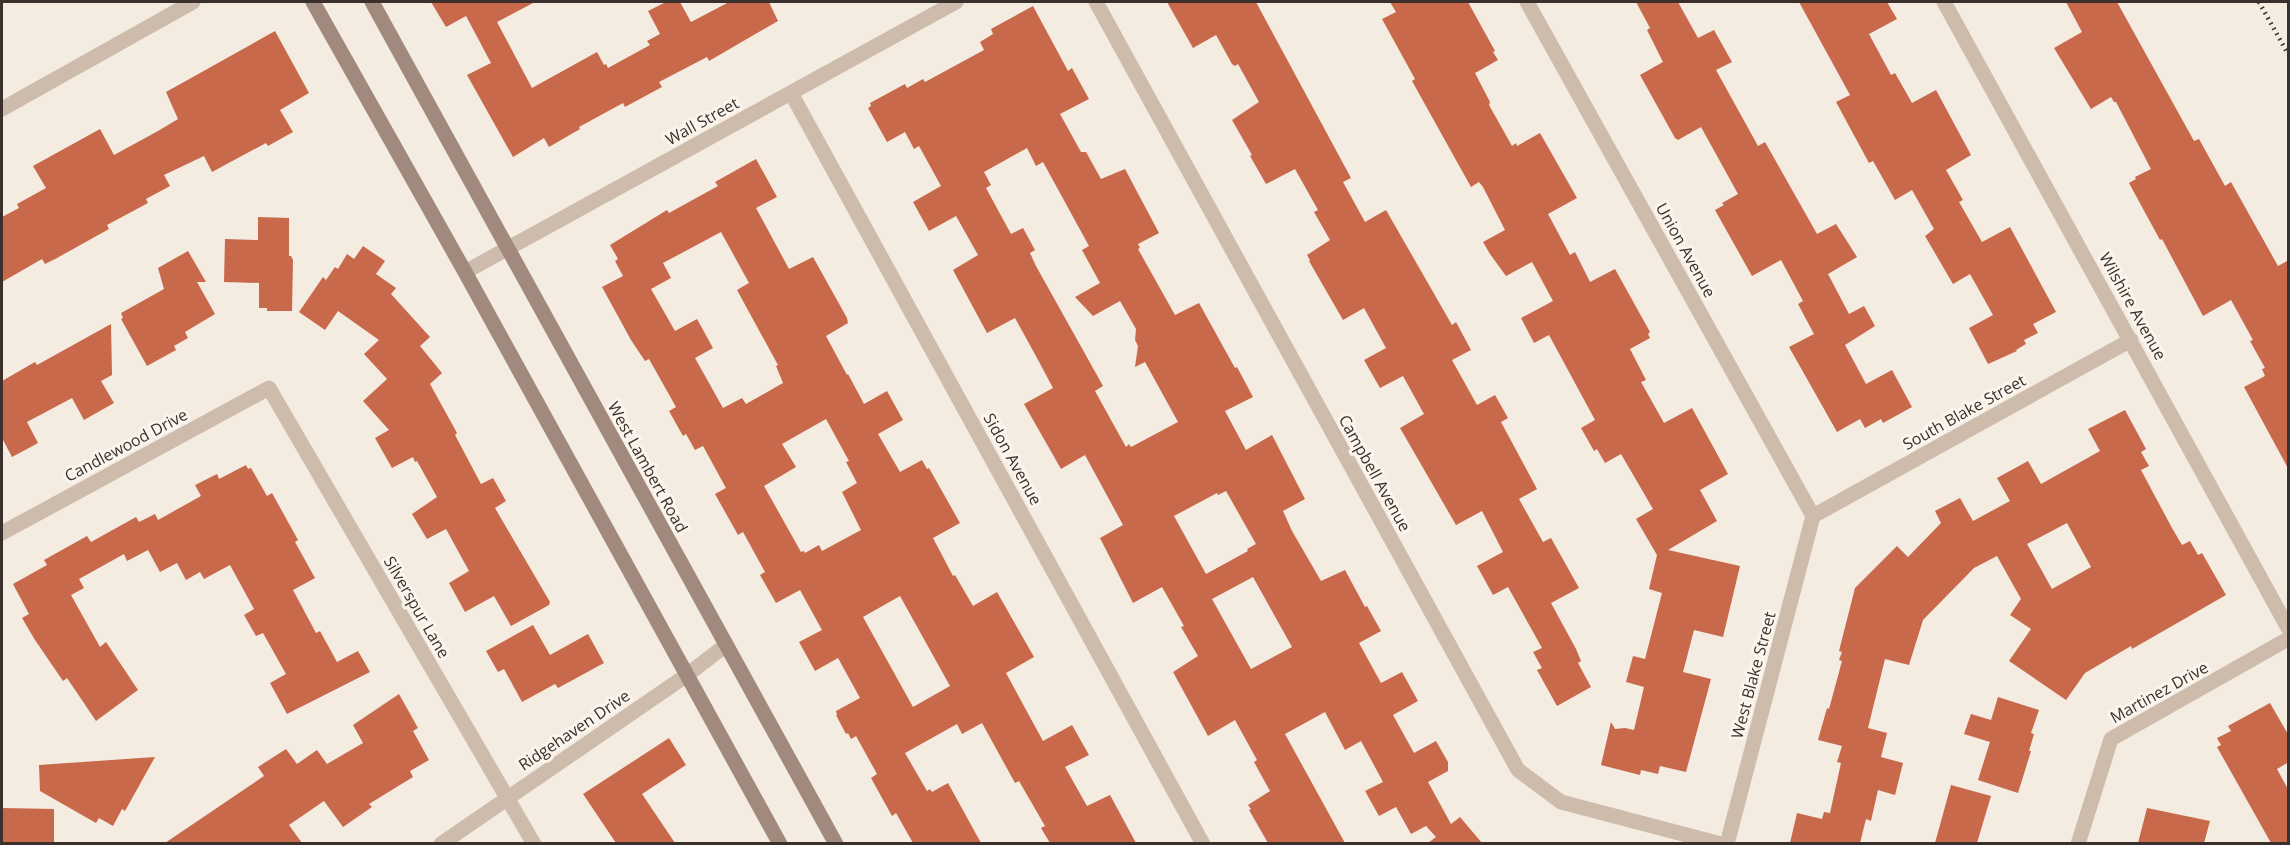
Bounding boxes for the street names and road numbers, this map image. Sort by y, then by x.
street label: Wall Street [661,92,743,150]
street label: Union Avenue [1651,199,1721,301]
street label: Wilshire Avenue [2094,248,2172,364]
street label: South Blake Street [1899,369,2030,455]
street label: West Lambert Road [603,398,693,536]
street label: Candlewood Drive [61,403,191,487]
street label: Sidon Avenue [979,409,1047,509]
street label: Campbell Avenue [1334,411,1416,535]
street label: Silverspur Lane [379,552,455,662]
street label: West Blake Street [1725,609,1781,741]
street label: Martinez Drive [2106,656,2212,728]
street label: Ridgehaven Drive [514,684,634,776]

